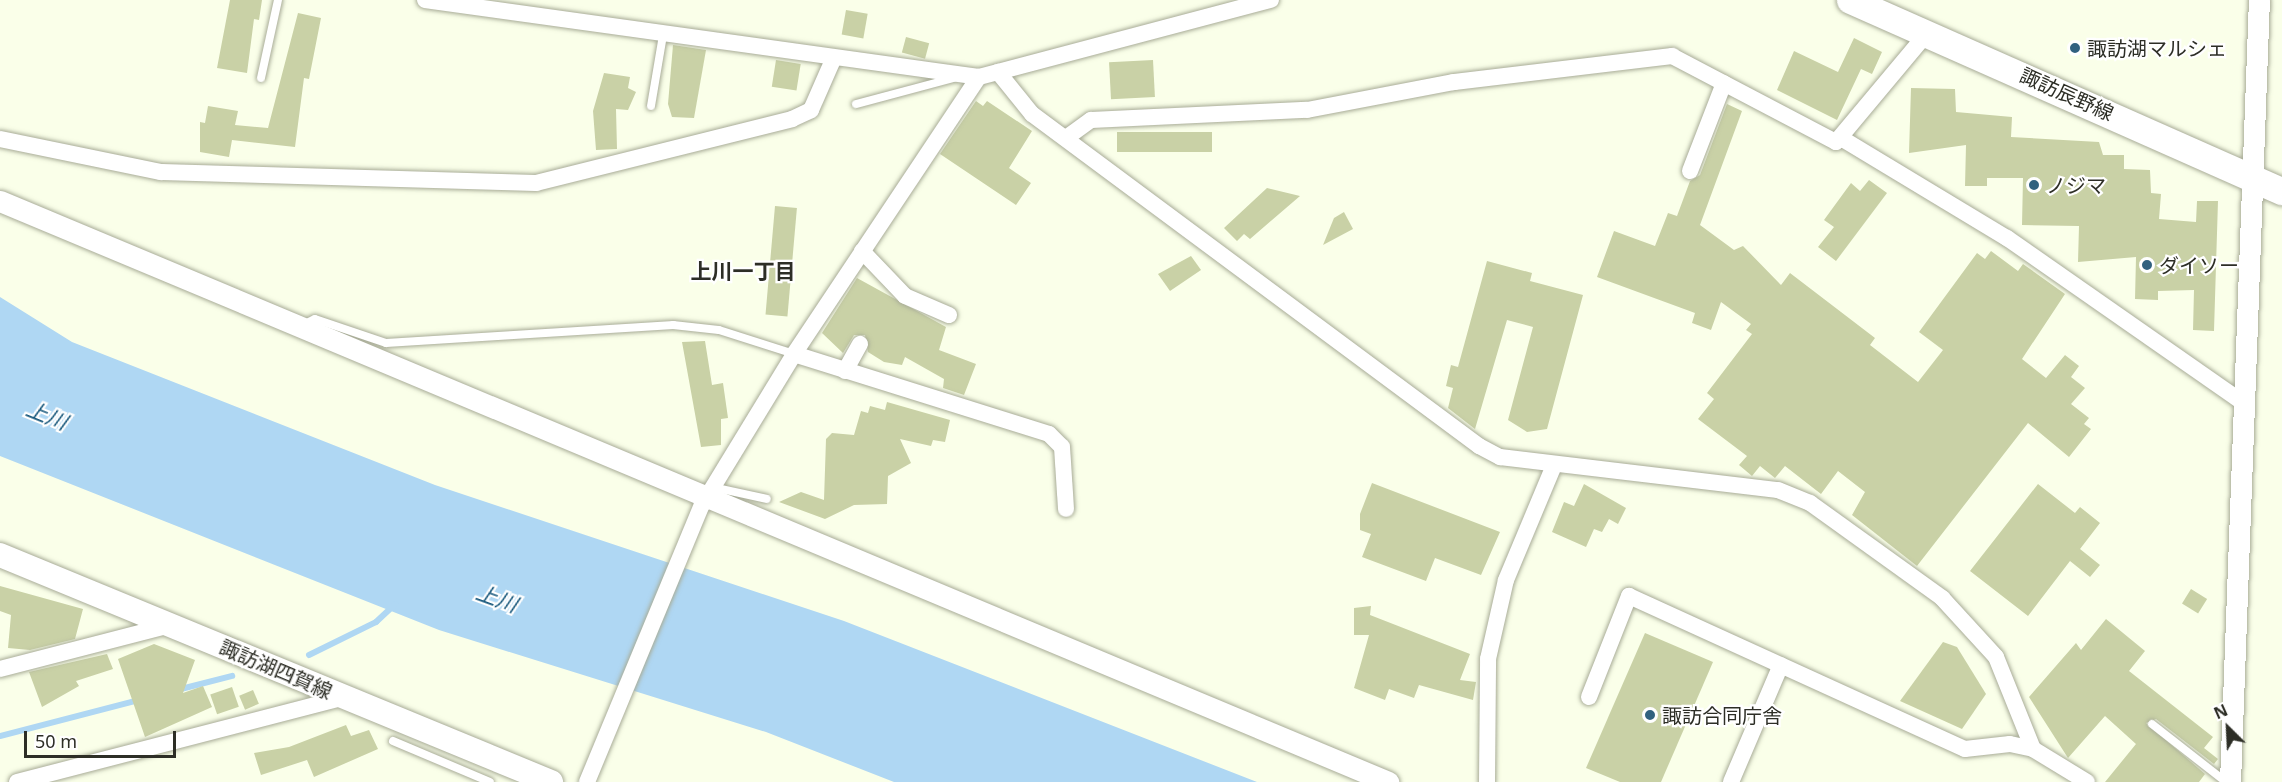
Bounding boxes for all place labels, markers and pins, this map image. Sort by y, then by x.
place label: 諏訪湖マルシェ [2087,36,2227,60]
marker: 諏訪湖マルシェ [2068,41,2082,55]
place label: ノジマ [2046,173,2106,197]
marker: ノジマ [2027,178,2041,192]
place label: ダイソー [2159,253,2239,277]
marker: ダイソー [2140,258,2154,272]
place label: 諏訪合同庁舎 [1662,703,1782,727]
marker: 諏訪合同庁舎 [1643,708,1657,722]

